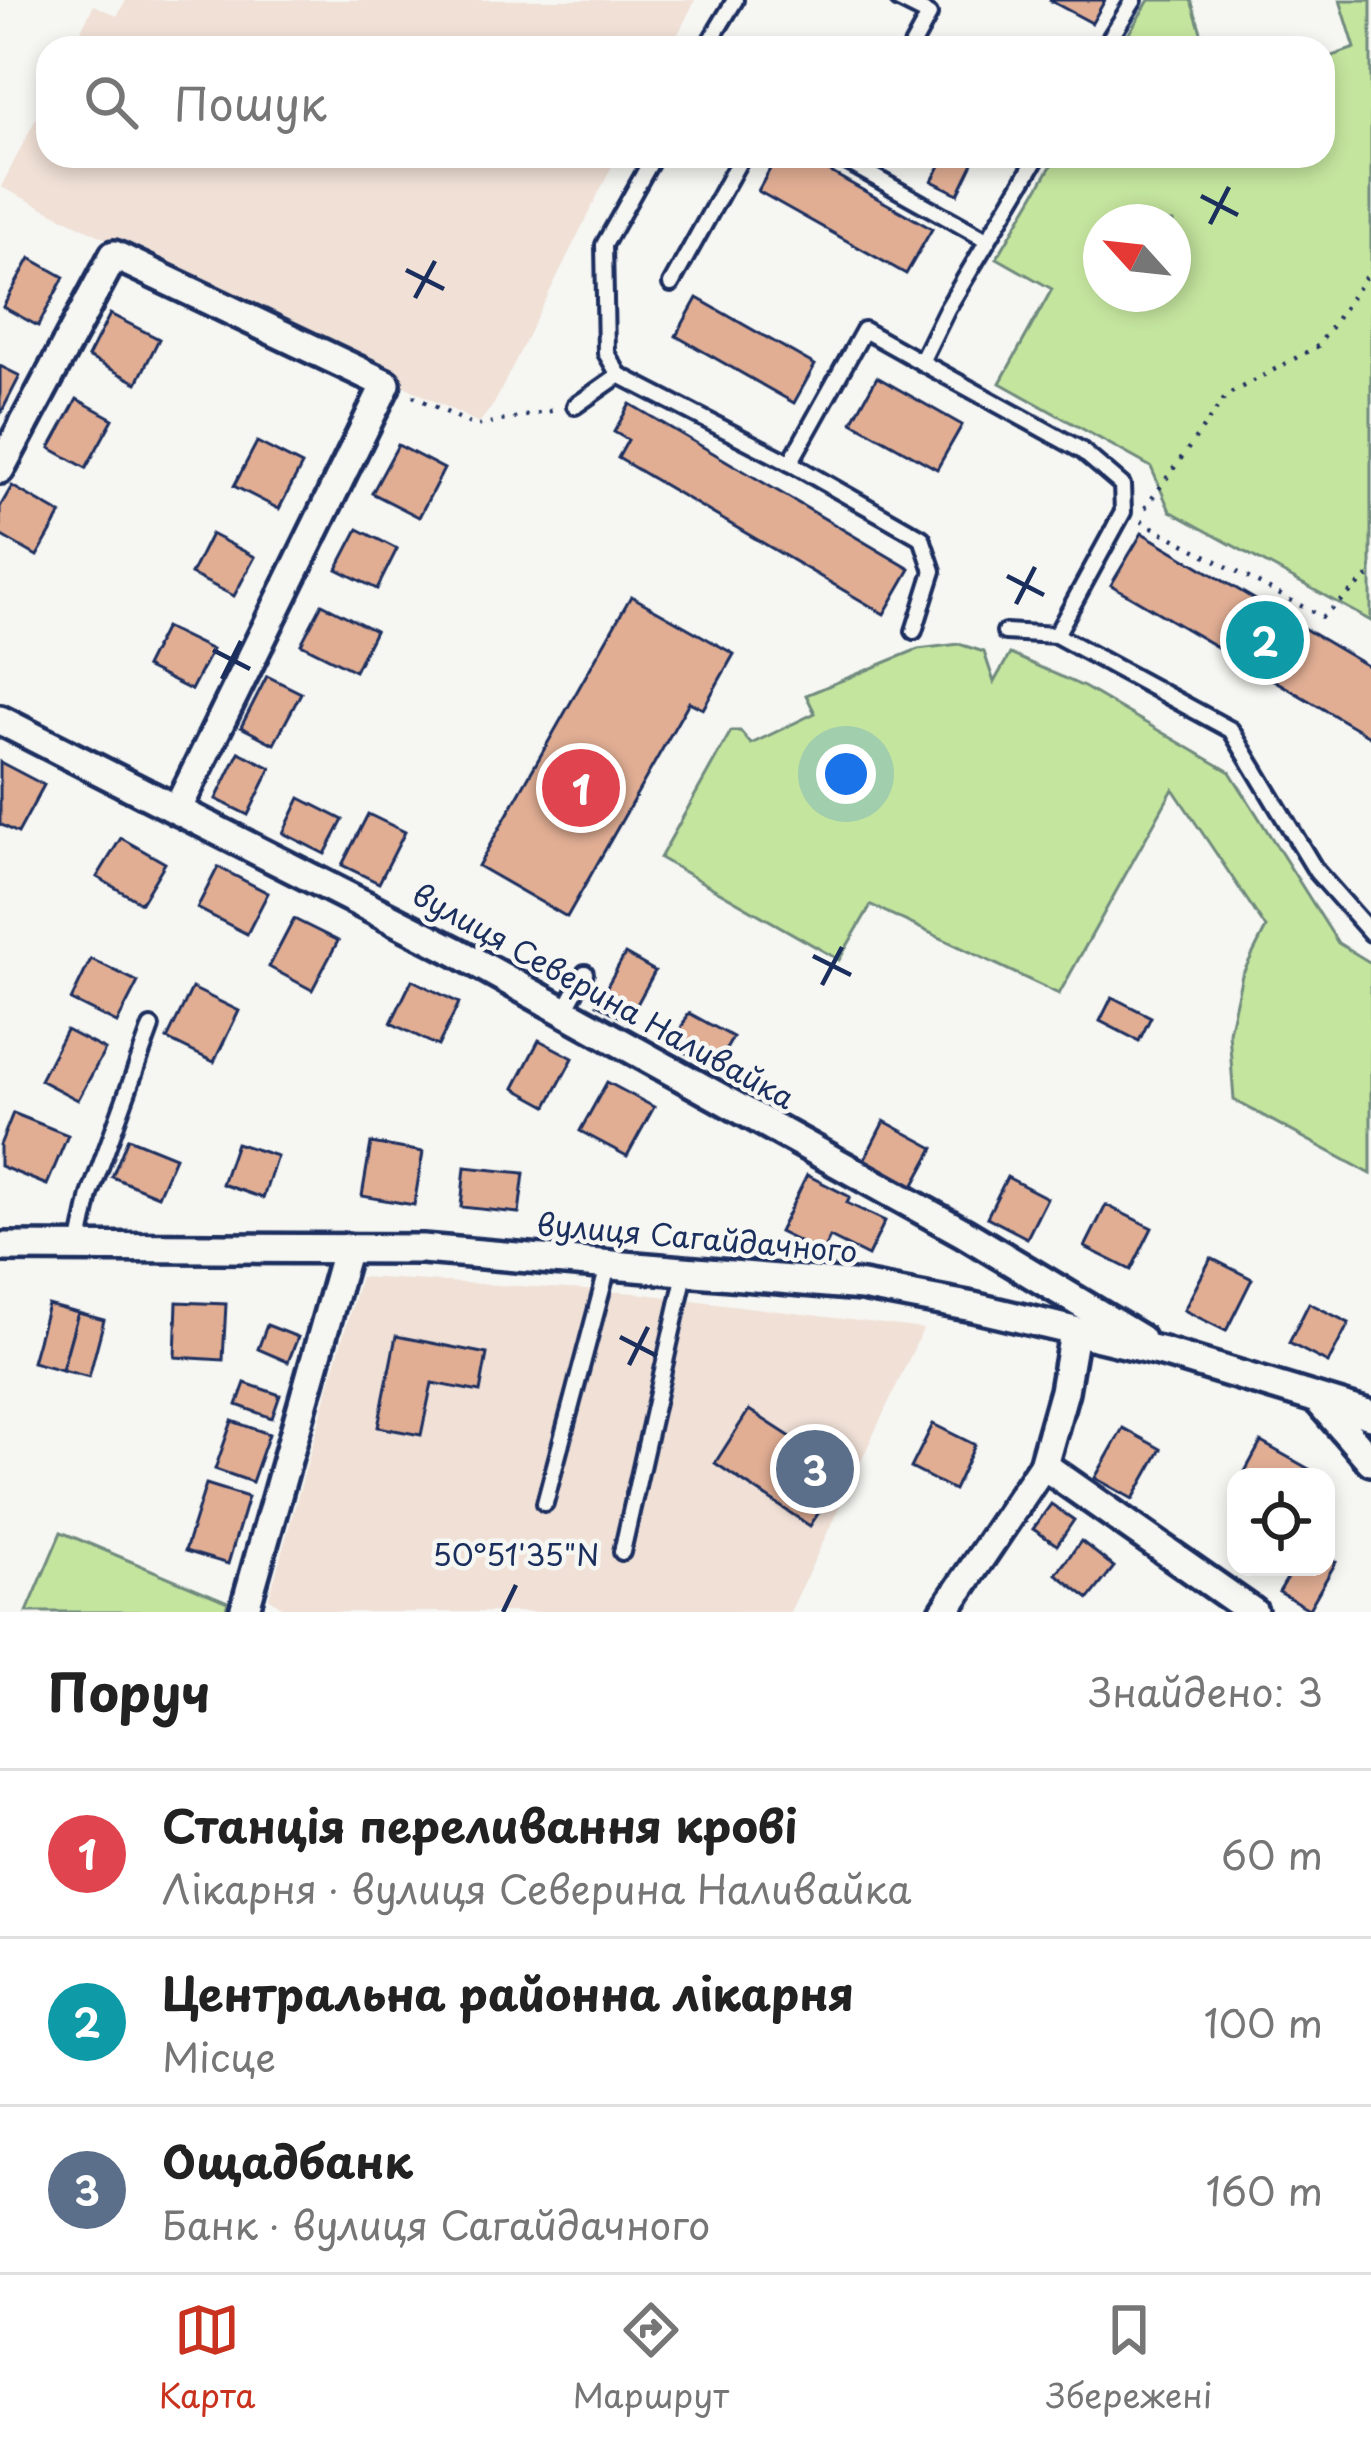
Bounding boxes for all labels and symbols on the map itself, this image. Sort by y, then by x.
north arrow [1083,204,1191,312]
pin: 2 [1226,595,1304,685]
pin: 1 [542,743,620,833]
your location [816,744,876,804]
street label: вулиця Северина Наливайка [405,871,804,1119]
street label: вулиця Сагайдачного [535,1200,859,1273]
pin: 3 [776,1424,854,1514]
text: 50°51'35"N [433,1531,599,1576]

